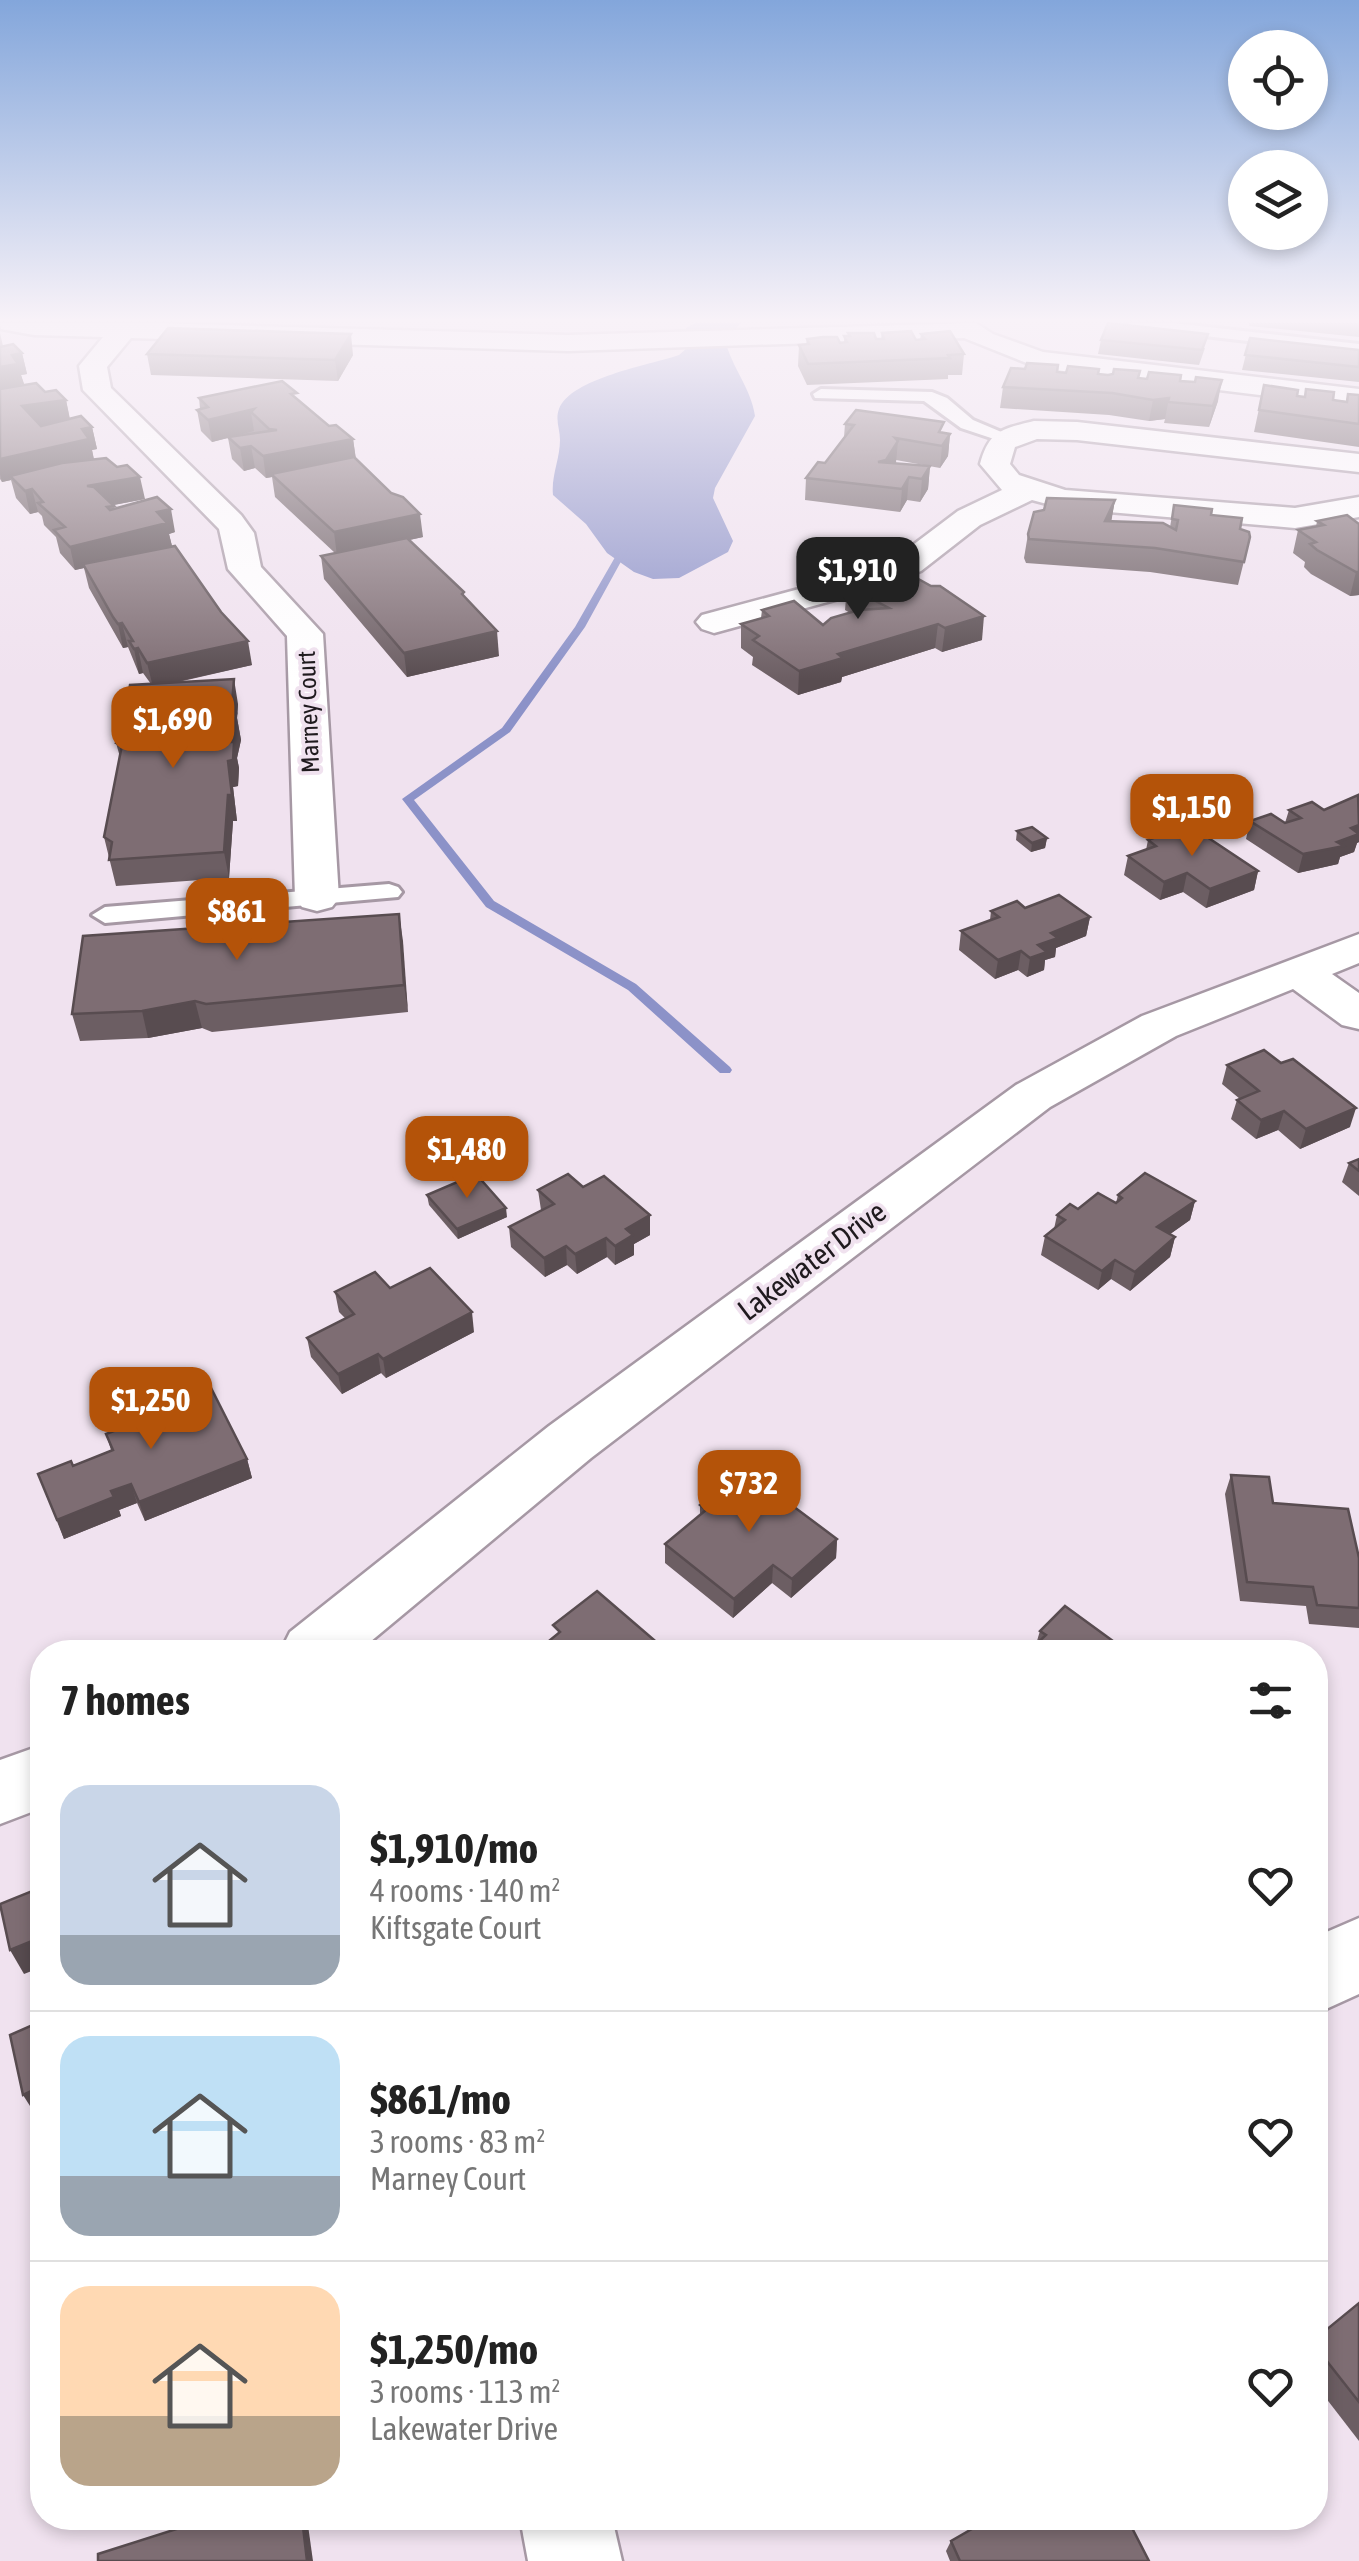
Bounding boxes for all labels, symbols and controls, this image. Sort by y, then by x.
map controls [1228,30,1328,250]
button: locate [1228,30,1328,130]
button: layers [1228,150,1328,250]
pin: $1,910 [777,537,939,622]
text: $1,910 [818,551,898,588]
street label: Marney Court [292,650,324,774]
pin: $1,690 [92,686,254,771]
text: $1,690 [133,700,213,737]
pin: $1,150 [1111,774,1273,859]
text: $1,150 [1152,788,1232,825]
pin: $861 [178,878,296,963]
text: $861 [208,892,266,929]
pin: $1,480 [386,1116,548,1201]
text: $1,480 [427,1130,507,1167]
street label: Lakewater Drive [731,1194,892,1327]
pin: $1,250 [70,1367,232,1452]
text: $1,250 [111,1381,191,1418]
pin: $732 [690,1450,808,1535]
text: $732 [720,1464,778,1501]
icon: filters [1243,1673,1298,1728]
text: 7 homes [60,1676,190,1724]
text: $1,910/mo [370,1824,538,1872]
icon: home [140,1825,260,1945]
icon: heart [1243,1858,1298,1913]
text: 4 rooms · 140 m² [370,1872,560,1909]
text: Kiftsgate Court [370,1909,541,1946]
text: $861/mo [370,2075,511,2123]
icon: home [140,2076,260,2196]
icon: heart [1243,2109,1298,2164]
text: 3 rooms · 83 m² [370,2123,545,2160]
text: Marney Court [370,2160,526,2197]
text: $1,250/mo [370,2325,538,2373]
icon: home [140,2326,260,2446]
icon: heart [1243,2359,1298,2414]
text: 3 rooms · 113 m² [370,2373,560,2410]
text: Lakewater Drive [370,2410,558,2447]

